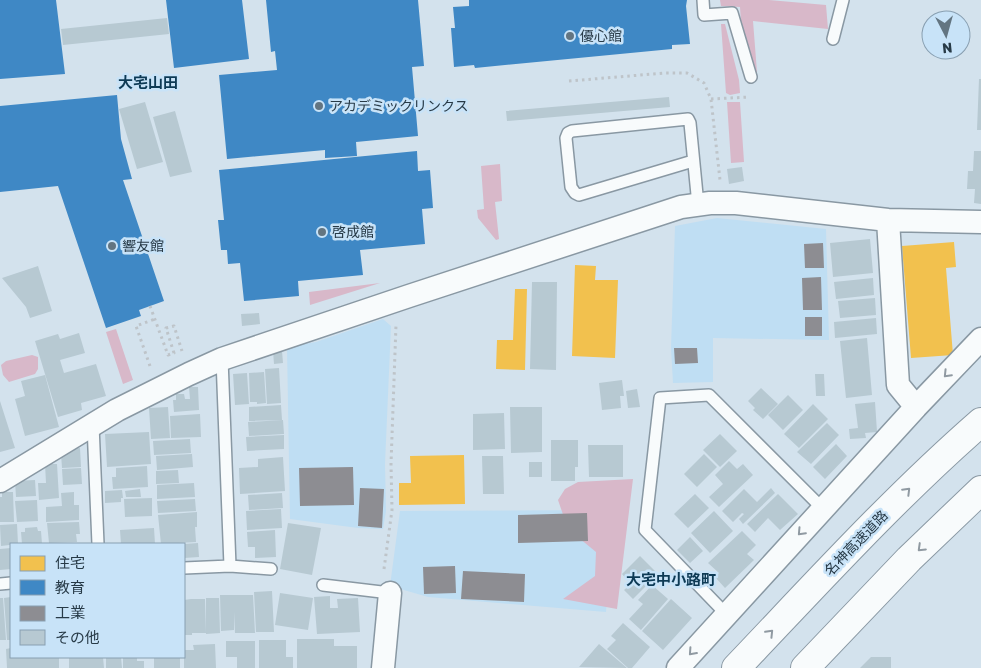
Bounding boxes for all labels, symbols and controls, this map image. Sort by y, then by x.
north arrow [921,10,971,60]
place label: 優心館 [580,28,622,45]
marker: 優心館 [564,30,576,42]
text: N [941,38,953,56]
district label: 大宅山田 [118,74,178,92]
place label: アカデミックリンクス [329,98,469,115]
marker: アカデミックリンクス [313,100,325,112]
place label: 啓成館 [332,224,374,241]
marker: 啓成館 [316,226,328,238]
place label: 響友館 [122,238,164,255]
marker: 響友館 [106,240,118,252]
one-way arrow [944,369,953,378]
one-way arrow [901,488,910,497]
street label: 名神高速道路 [821,507,892,579]
one-way arrow [798,527,807,536]
one-way arrow [918,542,927,551]
legend [10,543,185,658]
text: 住宅 [55,554,85,572]
district label: 大宅中小路町 [626,571,716,589]
text: 教育 [55,579,85,597]
text: 工業 [55,604,85,622]
text: その他 [55,629,100,647]
one-way arrow [764,629,773,638]
one-way arrow [689,647,698,656]

